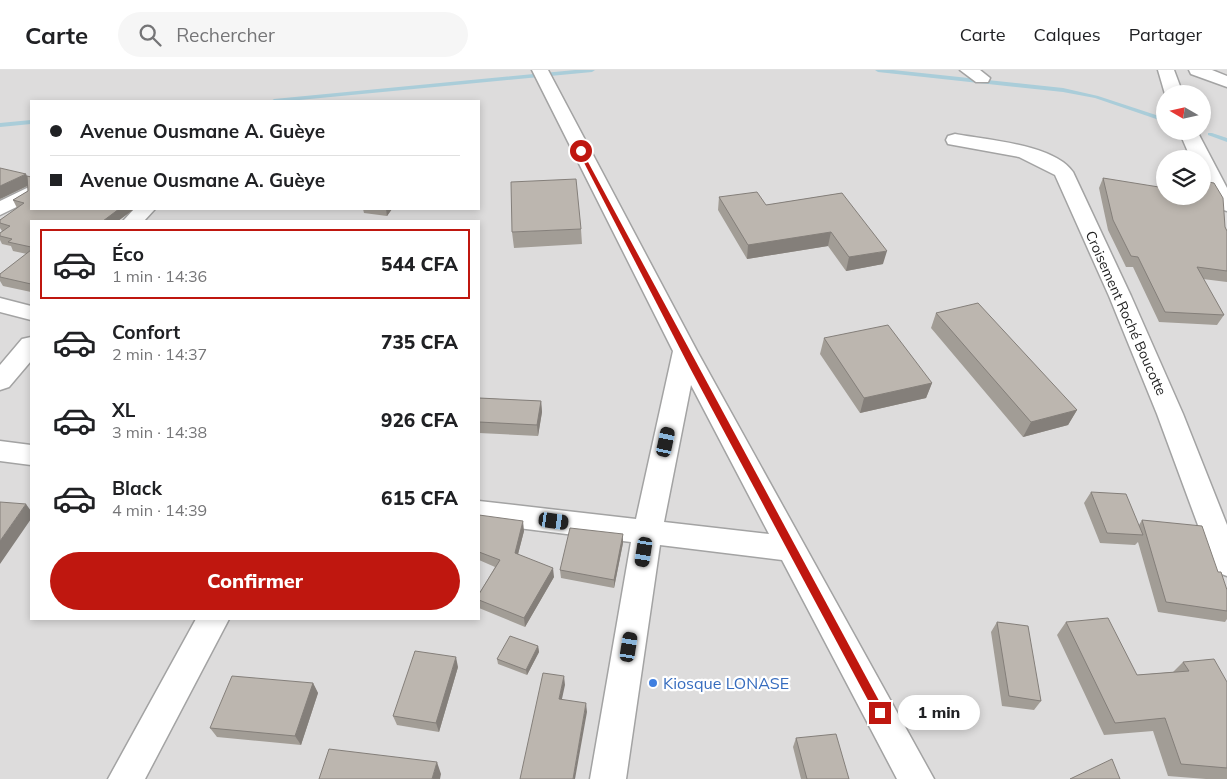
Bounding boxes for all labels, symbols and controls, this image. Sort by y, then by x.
search box [118,12,468,57]
text: Carte [25,20,88,50]
icon: search [136,21,164,49]
text: Rechercher [176,23,275,47]
text: Carte [960,23,1006,46]
text: Calques [1034,23,1101,46]
text: Partager [1129,23,1202,46]
north arrow [1156,85,1211,140]
map controls [1156,85,1211,205]
text: Avenue Ousmane A. Guèye [80,119,325,143]
route start [570,140,592,162]
button: layers [1156,150,1211,205]
text: Avenue Ousmane A. Guèye [80,168,325,192]
street label: Croisement Roché Boucotte [1081,228,1171,398]
icon: car [52,242,97,287]
text: Éco [112,242,144,266]
text: 544 CFA [381,252,458,276]
text: 1 min · 14:36 [112,266,207,286]
icon: car [52,320,97,365]
text: Confort [112,320,180,344]
text: 735 CFA [381,330,458,354]
text: 2 min · 14:37 [112,344,207,364]
icon: car [52,398,97,443]
text: XL [112,398,135,422]
text: 926 CFA [381,408,458,432]
text: 3 min · 14:38 [112,422,207,442]
car [655,426,676,458]
icon: car [52,476,97,521]
text: Black [112,476,162,500]
text: 615 CFA [381,486,458,510]
text: 4 min · 14:39 [112,500,207,520]
car [538,511,569,531]
car [634,536,653,568]
button: Confirmer [50,552,460,610]
car [619,631,638,663]
place label: Kiosque LONASE [663,673,789,693]
marker: Kiosque LONASE [647,677,659,689]
callout: 1 min [898,696,980,730]
route end [869,702,891,724]
text: 1 min [918,702,960,722]

